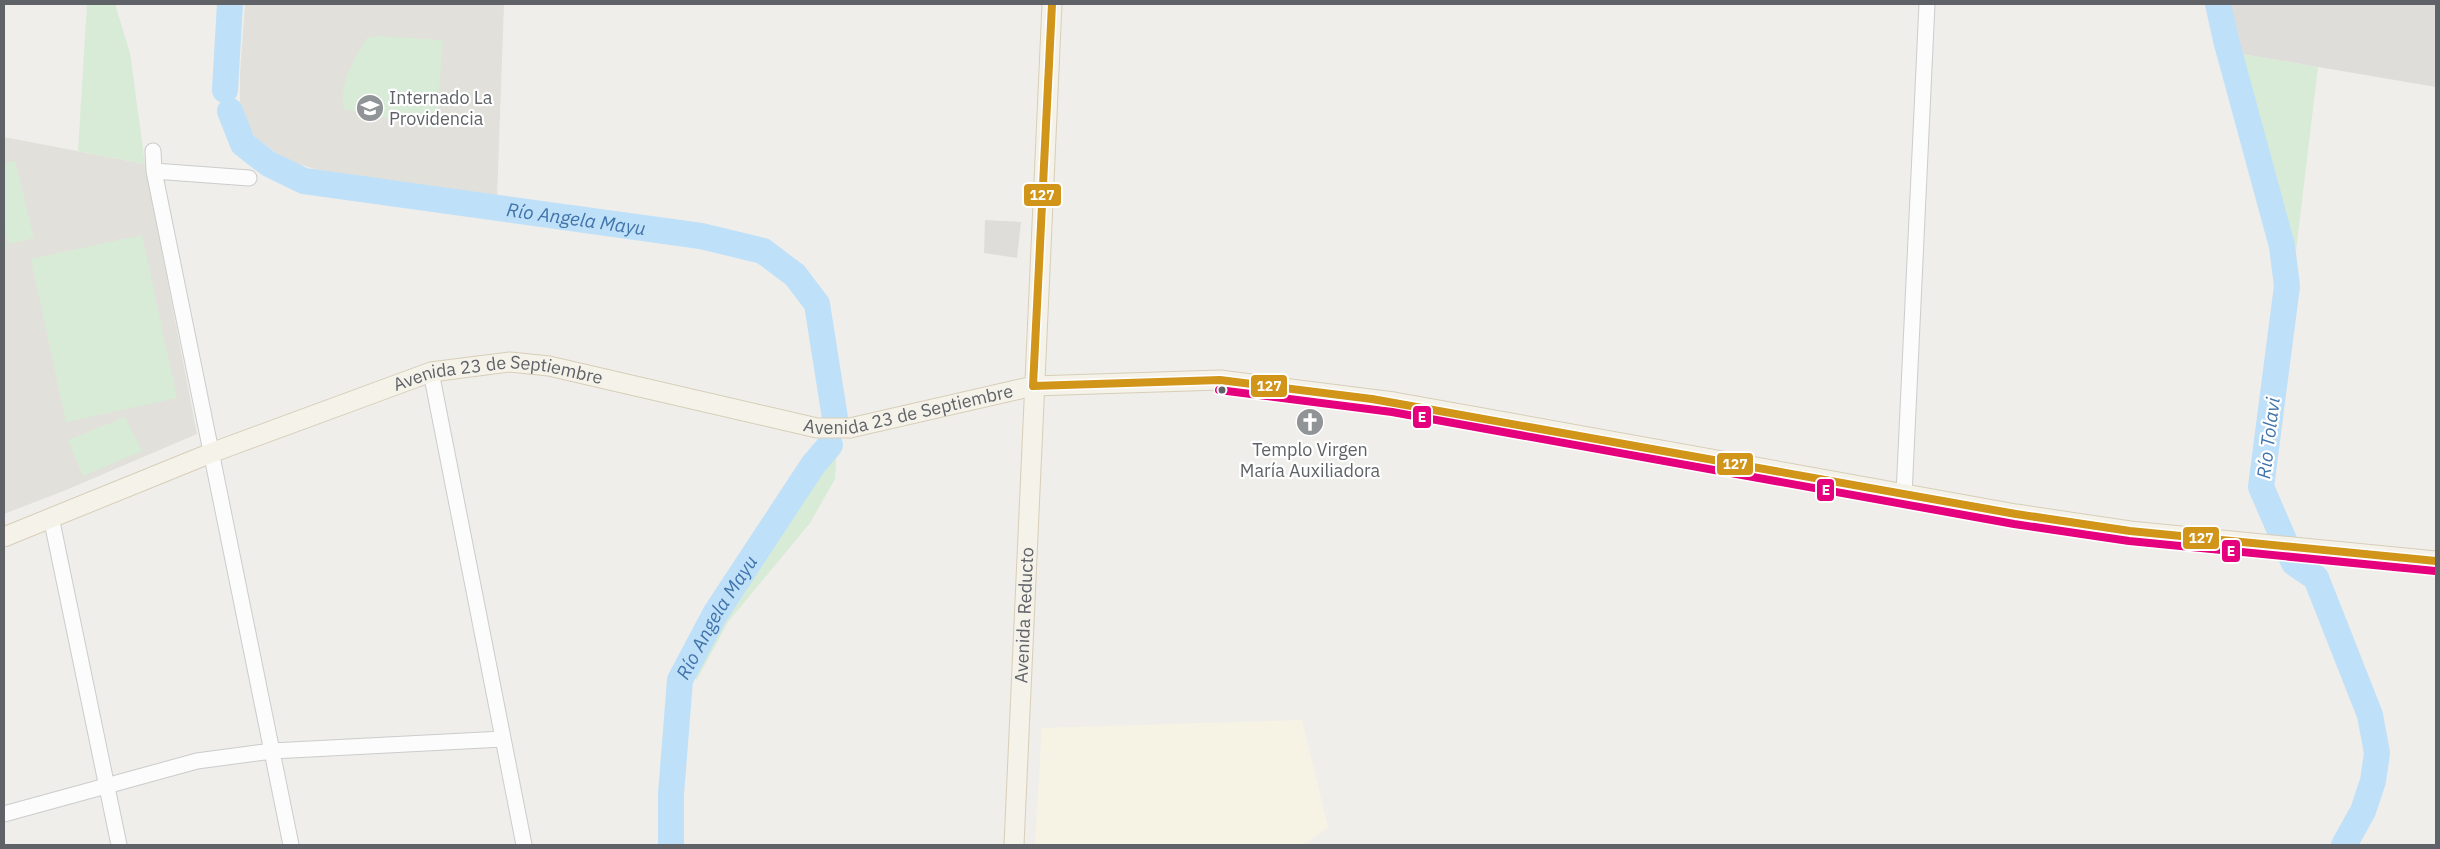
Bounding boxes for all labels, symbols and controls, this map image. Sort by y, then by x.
place label: Internado La Providencia [389,86,493,130]
school or university icon: Internado La Providencia [355,93,385,123]
line badge: 127 [1023,183,1062,207]
text: 127 [1029,186,1055,204]
water label: Río Angela Mayu [505,197,647,240]
street label: Avenida 23 de Septiembre [390,350,605,396]
line badge: 127 [1250,374,1288,398]
text: 127 [1256,377,1282,395]
street label: Avenida 23 de Septiembre [801,379,1015,439]
unlabelled marker [1217,385,1227,395]
water label: Río Tolavi [2251,395,2285,480]
line badge: E [1412,405,1432,429]
church icon: Templo Virgen María Auxiliadora [1295,407,1325,437]
text: E [1418,408,1426,426]
place label: Templo Virgen María Auxiliadora [1240,438,1381,482]
line badge: 127 [1716,452,1754,476]
text: 127 [1722,455,1748,473]
line badge: E [1816,478,1835,502]
text: E [1822,481,1830,499]
line badge: 127 [2182,526,2220,550]
text: 127 [2188,529,2214,547]
line badge: E [2221,539,2241,563]
text: E [2227,542,2235,560]
street label: Avenida Reducto [1009,547,1038,684]
water label: Río Angela Mayu [671,551,762,683]

